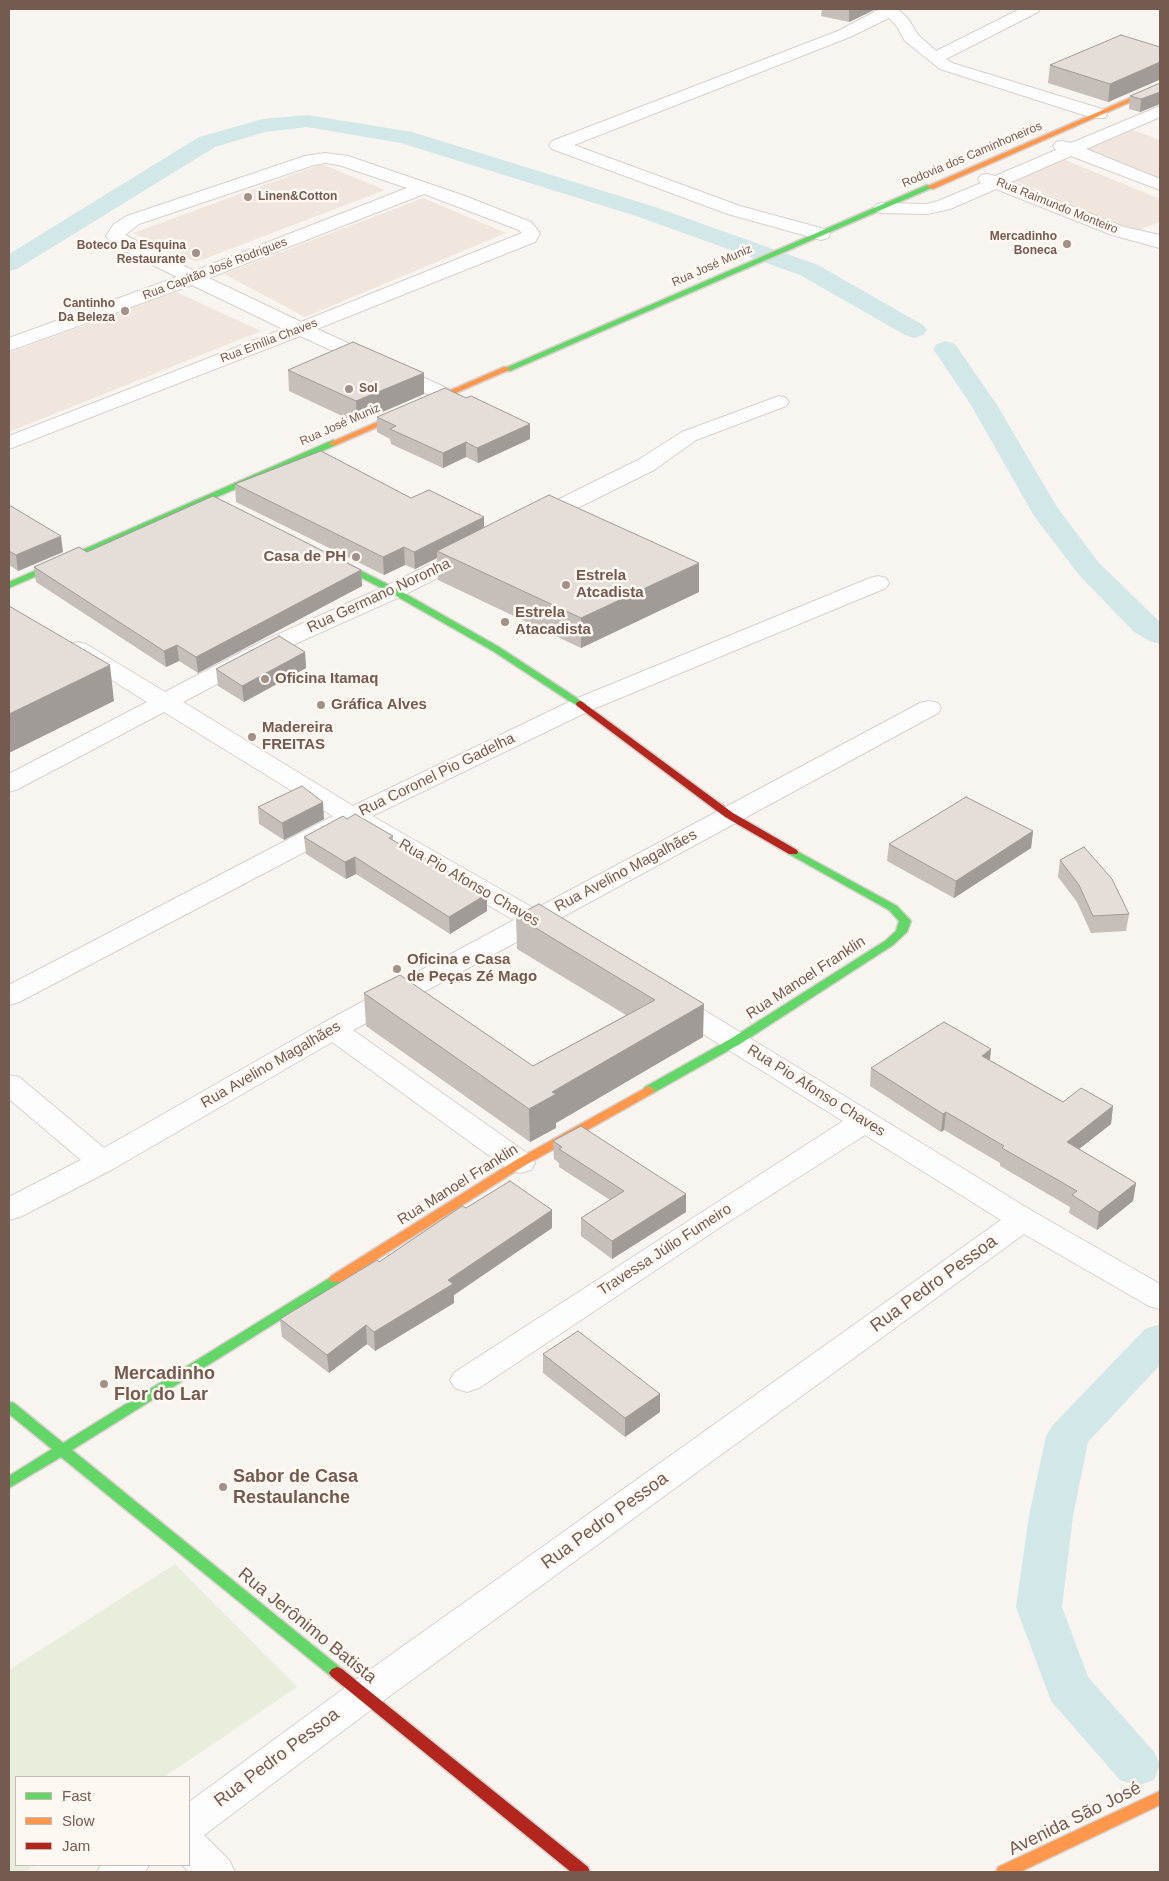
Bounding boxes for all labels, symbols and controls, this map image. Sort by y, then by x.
street label: Rodovia dos Caminhoneiros [900,119,1044,191]
street label: Rua Raimundo Monteiro [994,175,1120,237]
place label: Linen&Cotton [258,190,337,204]
marker: Linen&Cotton [242,191,254,203]
place label: Mercadinho Boneca [990,230,1057,258]
street label: Rua Capitão José Rodrigues [141,235,289,303]
marker: Mercadinho Boneca [1061,238,1073,250]
place label: Boteco Da Esquina Restaurante [77,239,186,267]
street label: Rua José Muniz [670,242,754,290]
marker: Boteco Da Esquina Restaurante [190,247,202,259]
place label: Cantinho Da Beleza [58,297,115,325]
marker: Cantinho Da Beleza [119,305,131,317]
street label: Rua Emília Chaves [218,316,320,366]
place label: Sol [359,382,378,396]
marker: Sol [343,383,355,395]
street label: Rua José Muniz [298,401,382,449]
place label: Casa de PH [263,548,346,566]
marker: Casa de PH [350,551,362,563]
street label: Rua Germano Noronha [305,555,453,637]
place label: Estrela Atcadista [576,567,644,602]
marker: Estrela Atcadista [560,579,572,591]
place label: Estrela Atacadista [515,604,591,639]
marker: Estrela Atacadista [499,616,511,628]
place label: Oficina Itamaq [275,670,378,688]
marker: Oficina Itamaq [259,673,271,685]
place label: Gráfica Alves [331,696,427,714]
marker: Gráfica Alves [315,699,327,711]
place label: Madereira FREITAS [262,719,333,754]
street label: Rua Coronel Pio Gadelha [356,729,518,821]
marker: Madereira FREITAS [246,731,258,743]
street label: Rua Avelino Magalhães [552,826,700,916]
street label: Rua Pio Afonso Chaves [396,835,542,931]
street label: Rua Manoel Franklin [743,933,869,1023]
place label: Oficina e Casa de Peças Zé Mago [407,951,537,986]
marker: Oficina e Casa de Peças Zé Mago [391,963,403,975]
street label: Rua Avelino Magalhães [198,1018,344,1112]
street label: Rua Pio Afonso Chaves [744,1041,888,1141]
street label: Rua Manoel Franklin [395,1141,521,1229]
street label: Travessa Júlio Fumeiro [595,1200,735,1300]
street label: Rua Pedro Pessoa [867,1231,1001,1337]
place label: Mercadinho Flor do Lar [114,1363,215,1406]
marker: Mercadinho Flor do Lar [98,1378,110,1390]
place label: Sabor de Casa Restaulanche [233,1466,358,1508]
street label: Rua Pedro Pessoa [538,1468,672,1574]
marker: Sabor de Casa Restaulanche [217,1481,229,1493]
street label: Rua Jerônimo Batista [233,1563,381,1689]
street label: Rua Pedro Pessoa [210,1704,344,1812]
legend [15,1776,190,1866]
street label: Avenida São José [1005,1778,1145,1860]
text: Fast [62,1787,91,1804]
text: Slow [62,1812,95,1829]
text: Jam [62,1837,90,1854]

